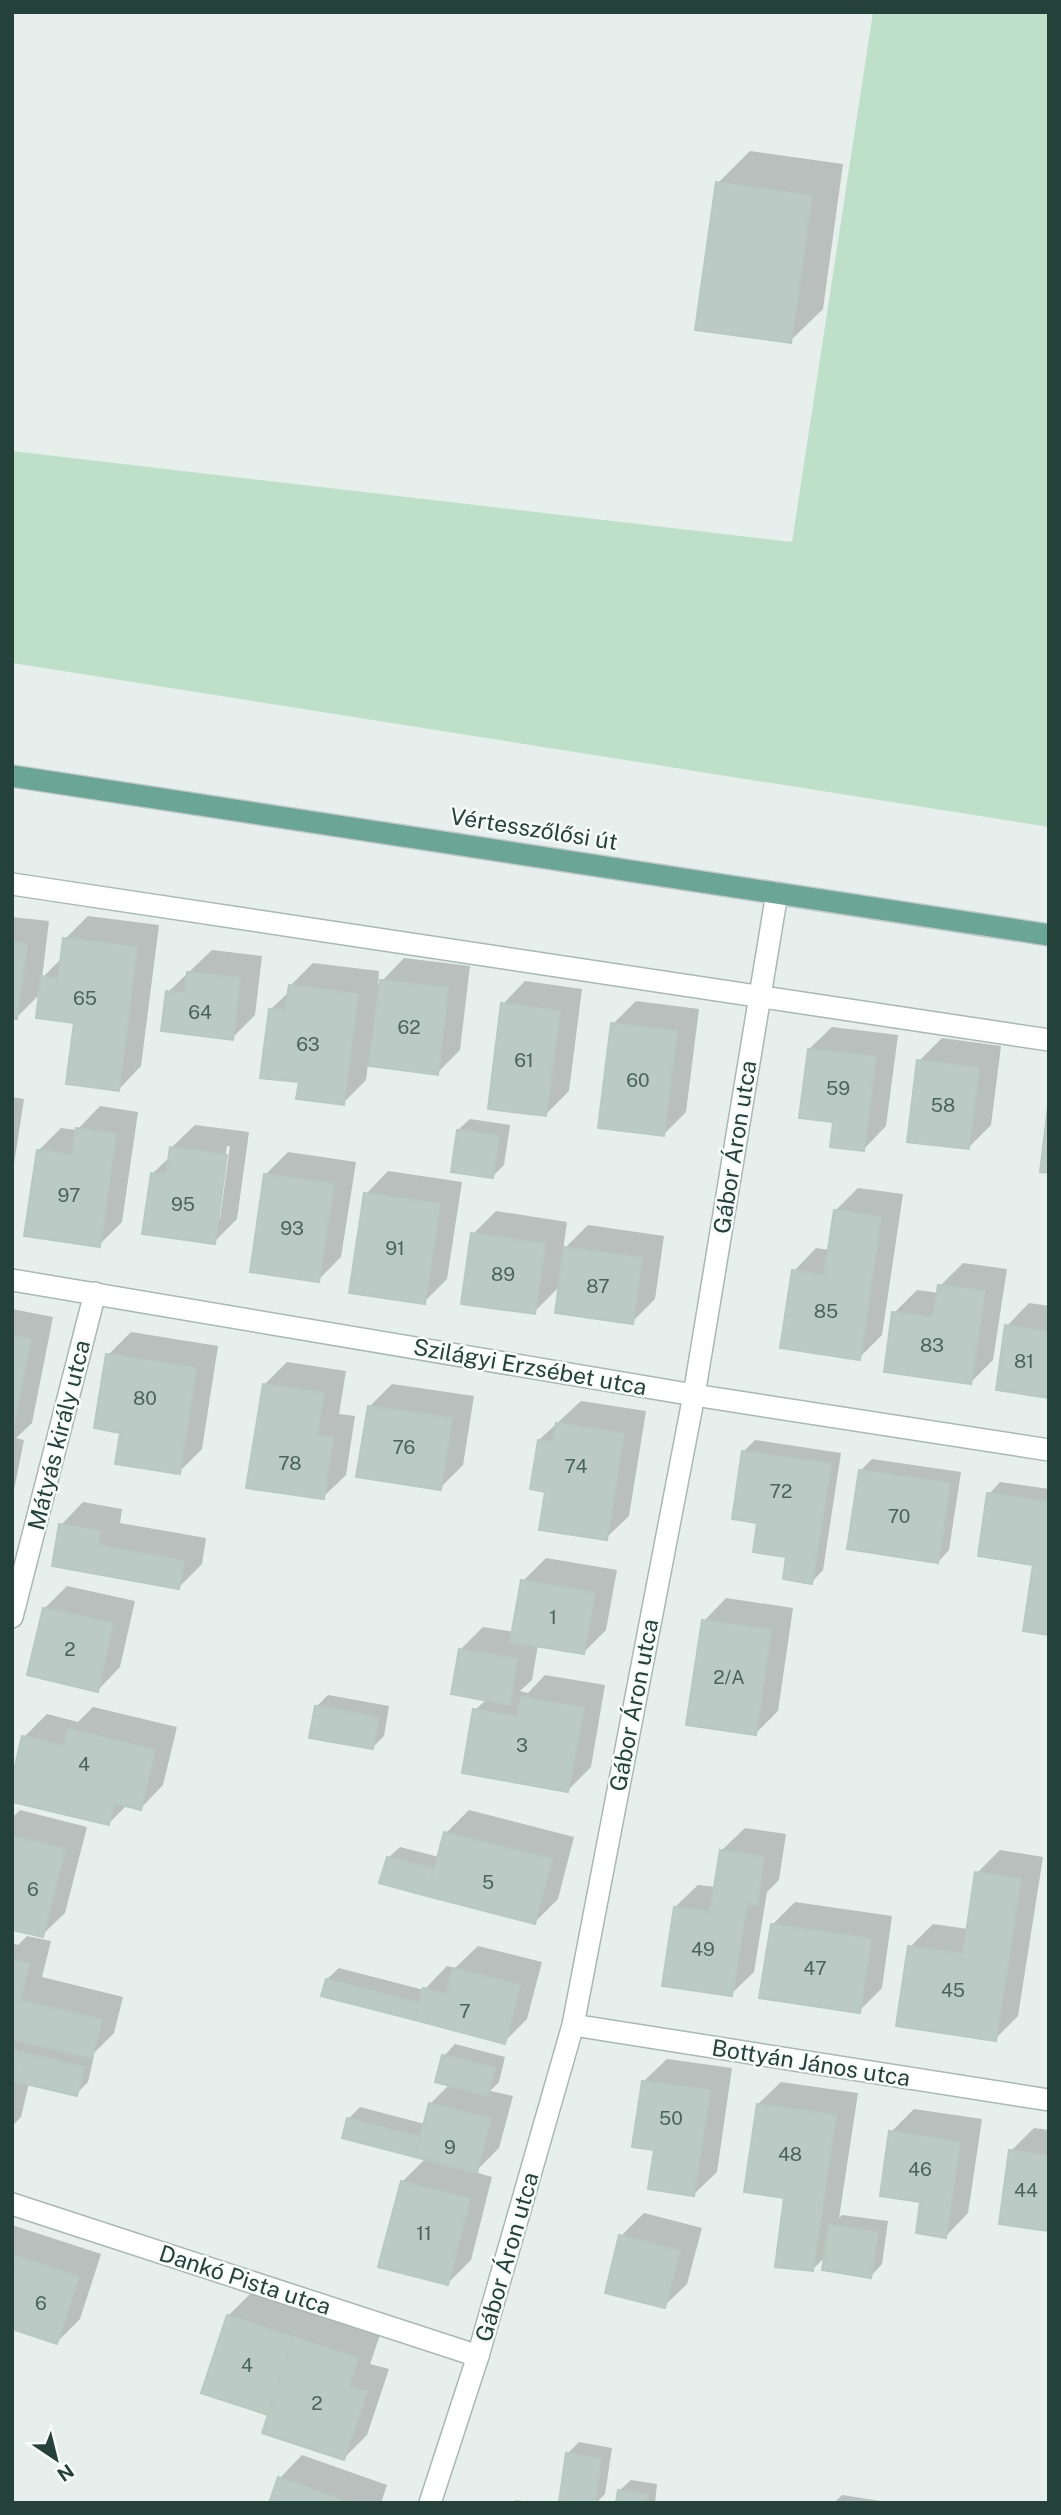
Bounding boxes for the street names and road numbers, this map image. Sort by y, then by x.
street label: Vértesszőlősi út [448,802,620,855]
street label: Gábor Áron utca [707,1058,762,1235]
street label: Szilágyi Erzsébet utca [411,1333,649,1400]
street label: Mátyás király utca [22,1337,95,1533]
street label: Gábor Áron utca [604,1616,663,1793]
street label: Bottyán János utca [710,2033,912,2092]
street label: Gábor Áron utca [469,2169,544,2345]
street label: Dankó Pista utca [156,2239,334,2320]

